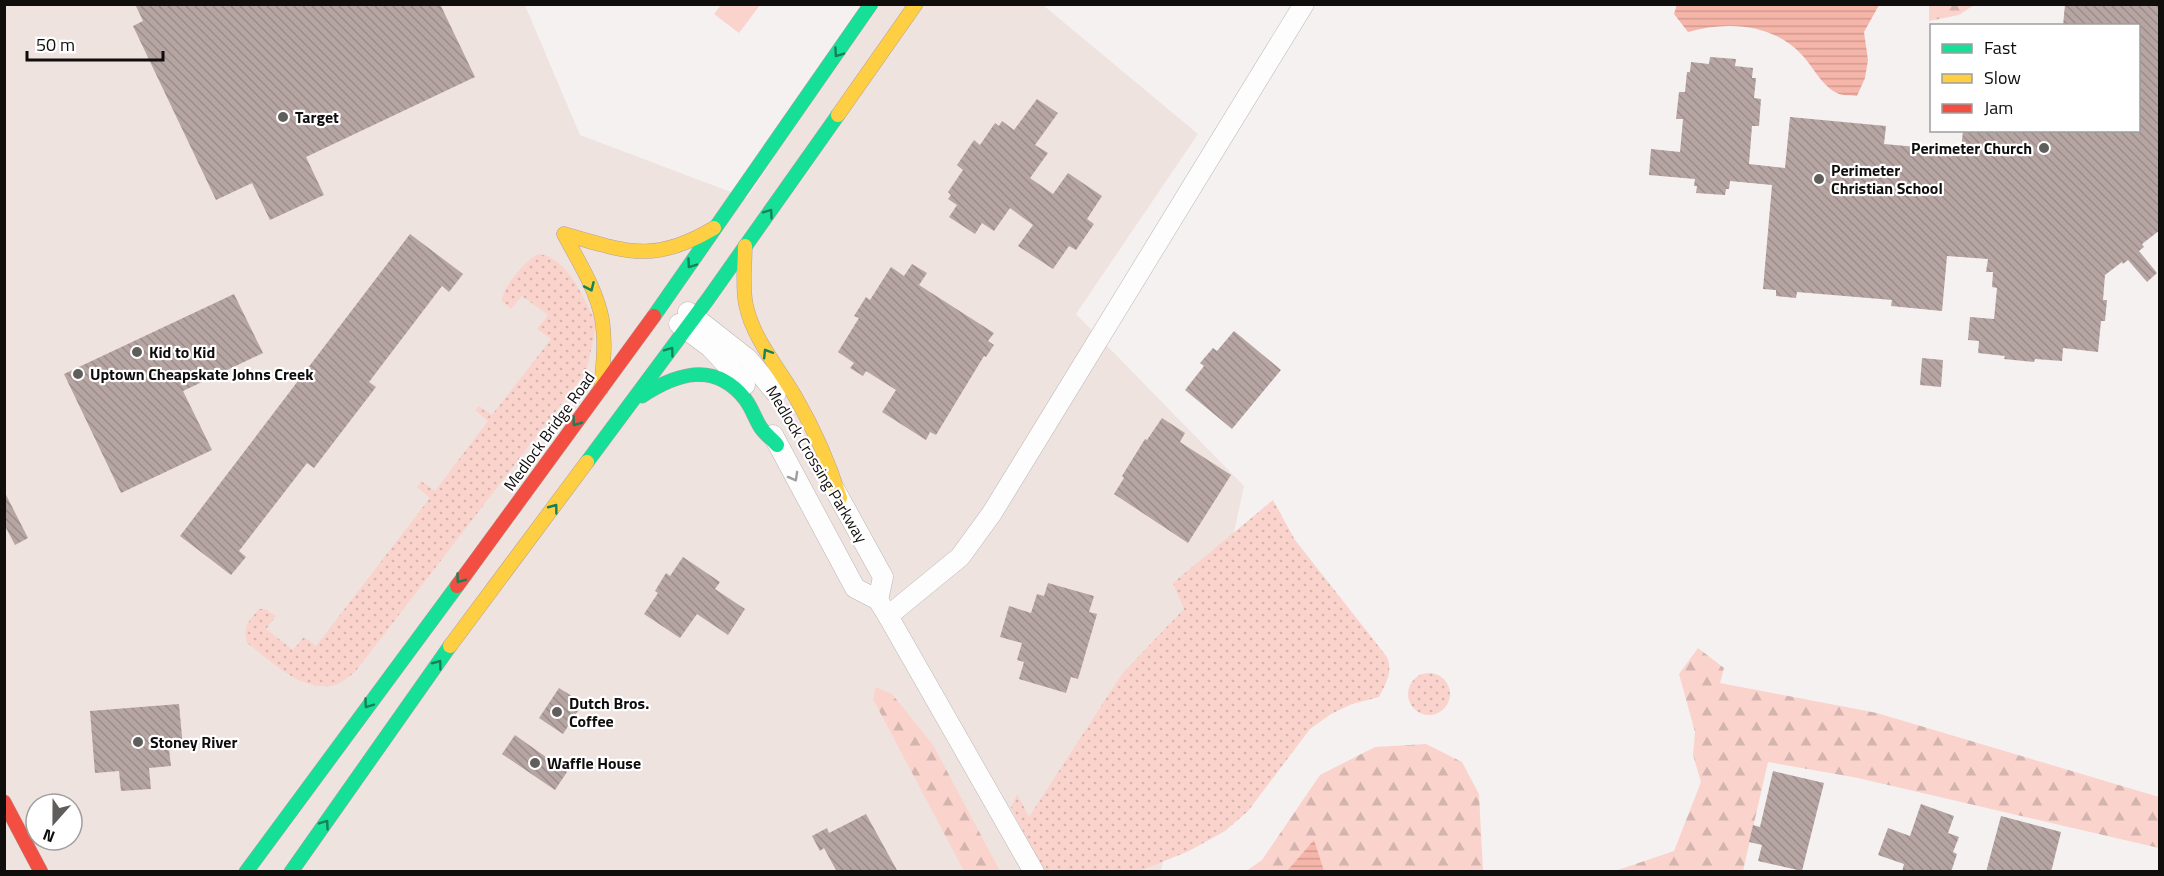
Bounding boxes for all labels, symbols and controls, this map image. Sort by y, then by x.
scale bar [27,24,164,62]
legend [1930,24,2140,132]
text: 50 m [36,31,75,58]
text: Fast [1984,34,2017,61]
one-way arrow [834,46,845,57]
text: Slow [1984,64,2021,91]
text: Jam [1984,94,2013,121]
place label: Target [295,105,339,129]
marker: Target [276,110,290,124]
place label: Perimeter Church [1911,136,2032,160]
marker: Perimeter Church [2037,141,2051,155]
place label: Perimeter Christian School [1831,158,1943,200]
marker: Perimeter Christian School [1812,172,1826,186]
one-way arrow [762,208,773,219]
one-way arrow [687,258,698,269]
one-way arrow [583,280,595,291]
place label: Kid to Kid [149,340,215,364]
marker: Kid to Kid [130,345,144,359]
one-way arrow [662,347,673,358]
one-way arrow [763,349,775,359]
place label: Uptown Cheapskate Johns Creek [90,362,314,386]
street label: Medlock Bridge Road [498,366,600,496]
marker: Uptown Cheapskate Johns Creek [71,367,85,381]
street label: Medlock Crossing Parkway [760,381,874,547]
one-way arrow [572,416,583,427]
one-way arrow [787,470,798,481]
one-way arrow [546,503,557,514]
one-way arrow [456,573,467,584]
one-way arrow [430,660,441,671]
place label: Dutch Bros. Coffee [569,691,649,733]
one-way arrow [364,698,375,709]
marker: Dutch Bros. Coffee [550,705,564,719]
place label: Stoney River [150,730,237,754]
marker: Stoney River [131,735,145,749]
place label: Waffle House [547,751,641,775]
marker: Waffle House [528,756,542,770]
north arrow [24,792,84,852]
one-way arrow [318,819,329,830]
text: N [39,823,58,849]

